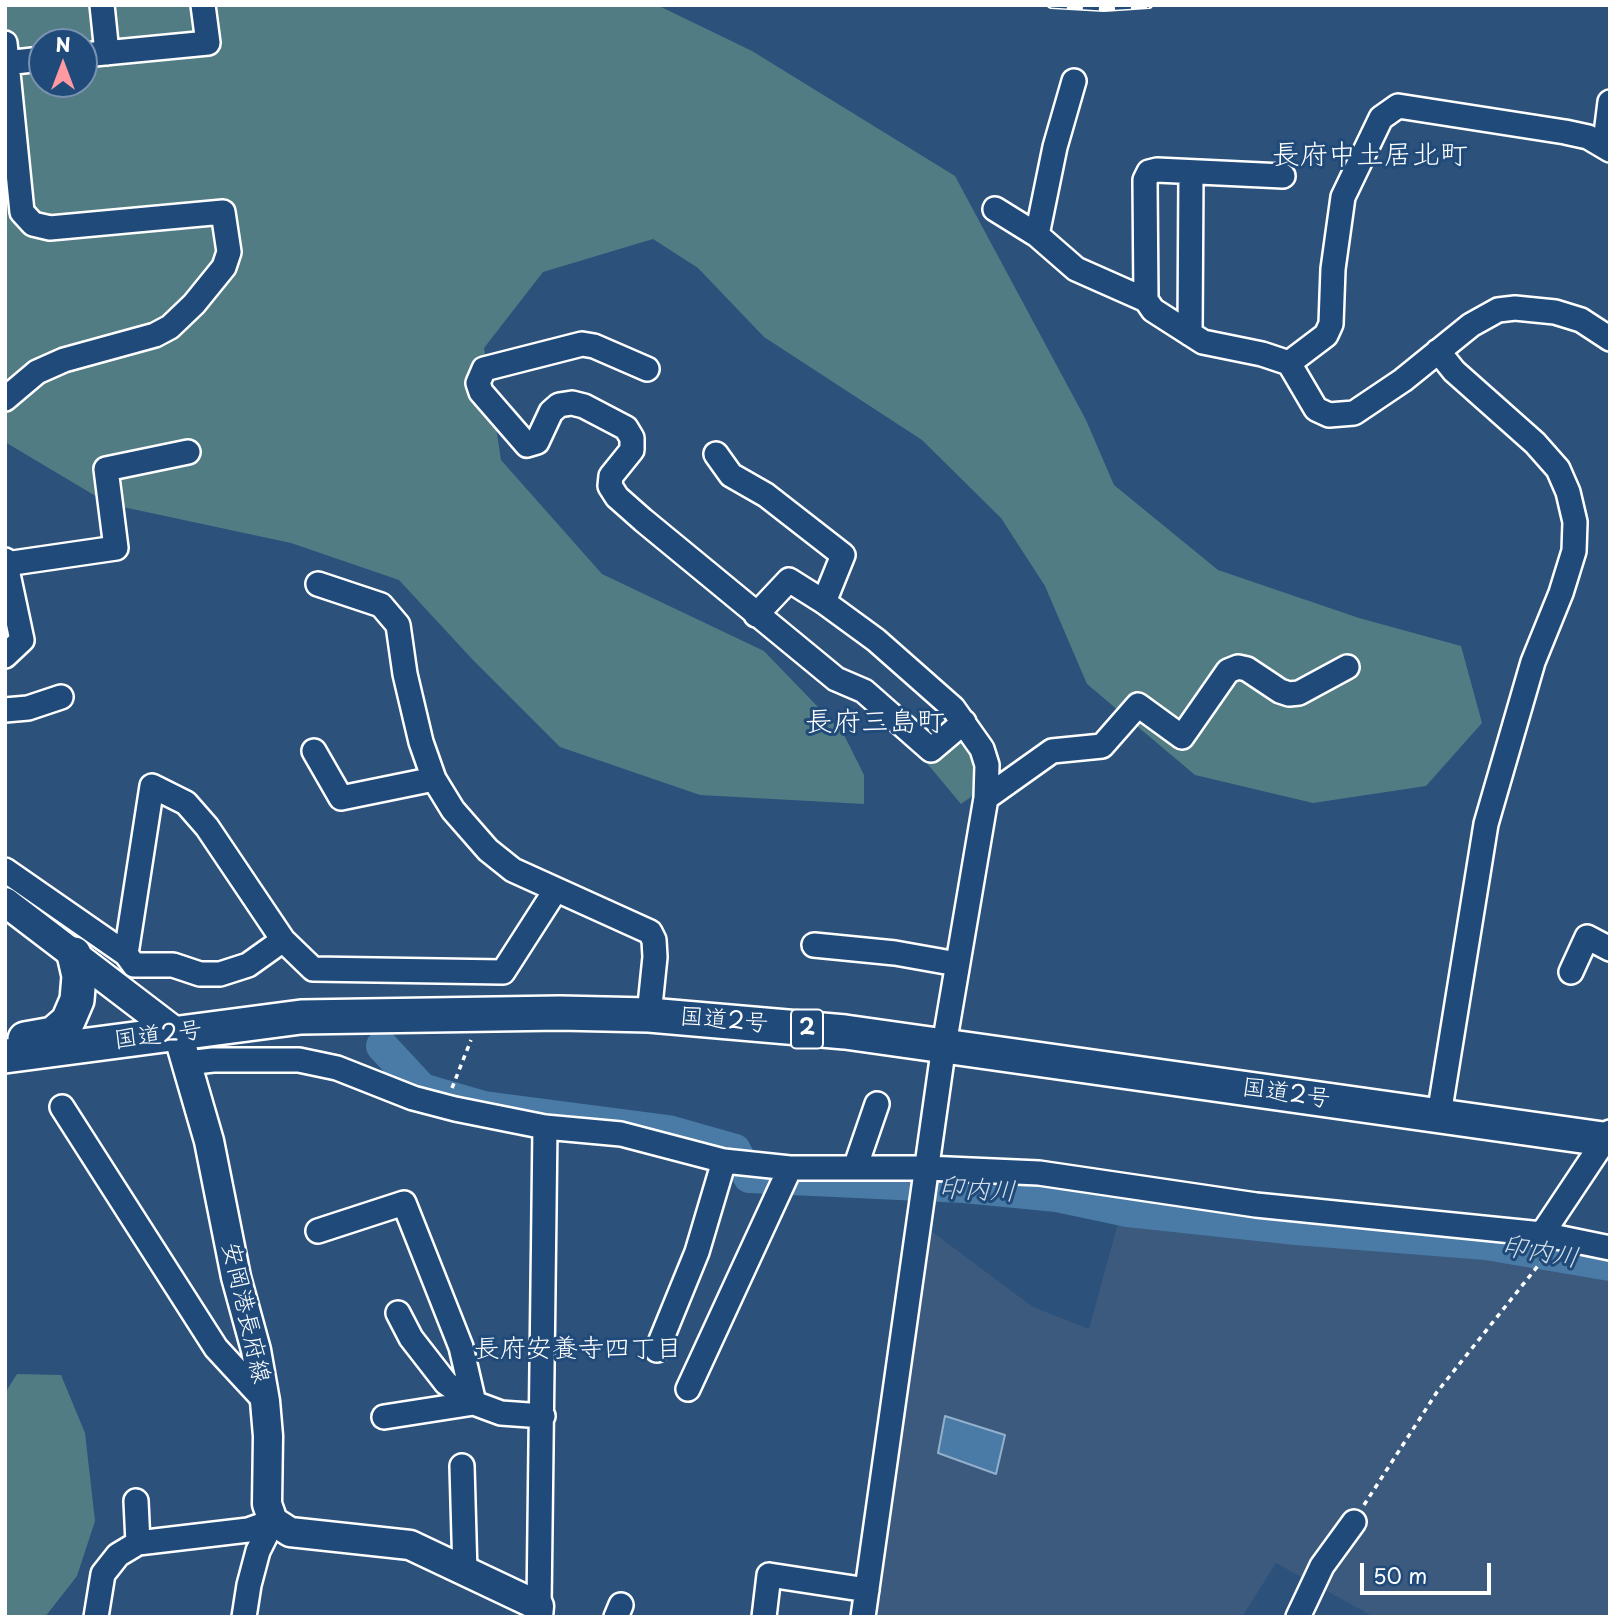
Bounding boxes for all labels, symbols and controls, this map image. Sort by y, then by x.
north arrow [28,28,98,98]
text: N [55,30,71,58]
district label: 長府中土居北町 [1272,139,1468,173]
district label: 長府三島町 [805,706,945,740]
street label: 国道2号 [678,1003,770,1039]
road number: 2 [791,1010,823,1048]
street label: 国道2号 [112,1016,204,1056]
street label: 国道2号 [1240,1074,1332,1114]
water label: 印内川 [937,1173,1017,1209]
water label: 印内川 [1499,1231,1581,1275]
street label: 安岡港長府線 [215,1240,275,1386]
district label: 長府安養寺四丁目 [474,1334,682,1366]
scale bar [1363,1548,1494,1592]
text: 50 m [1373,1559,1427,1591]

